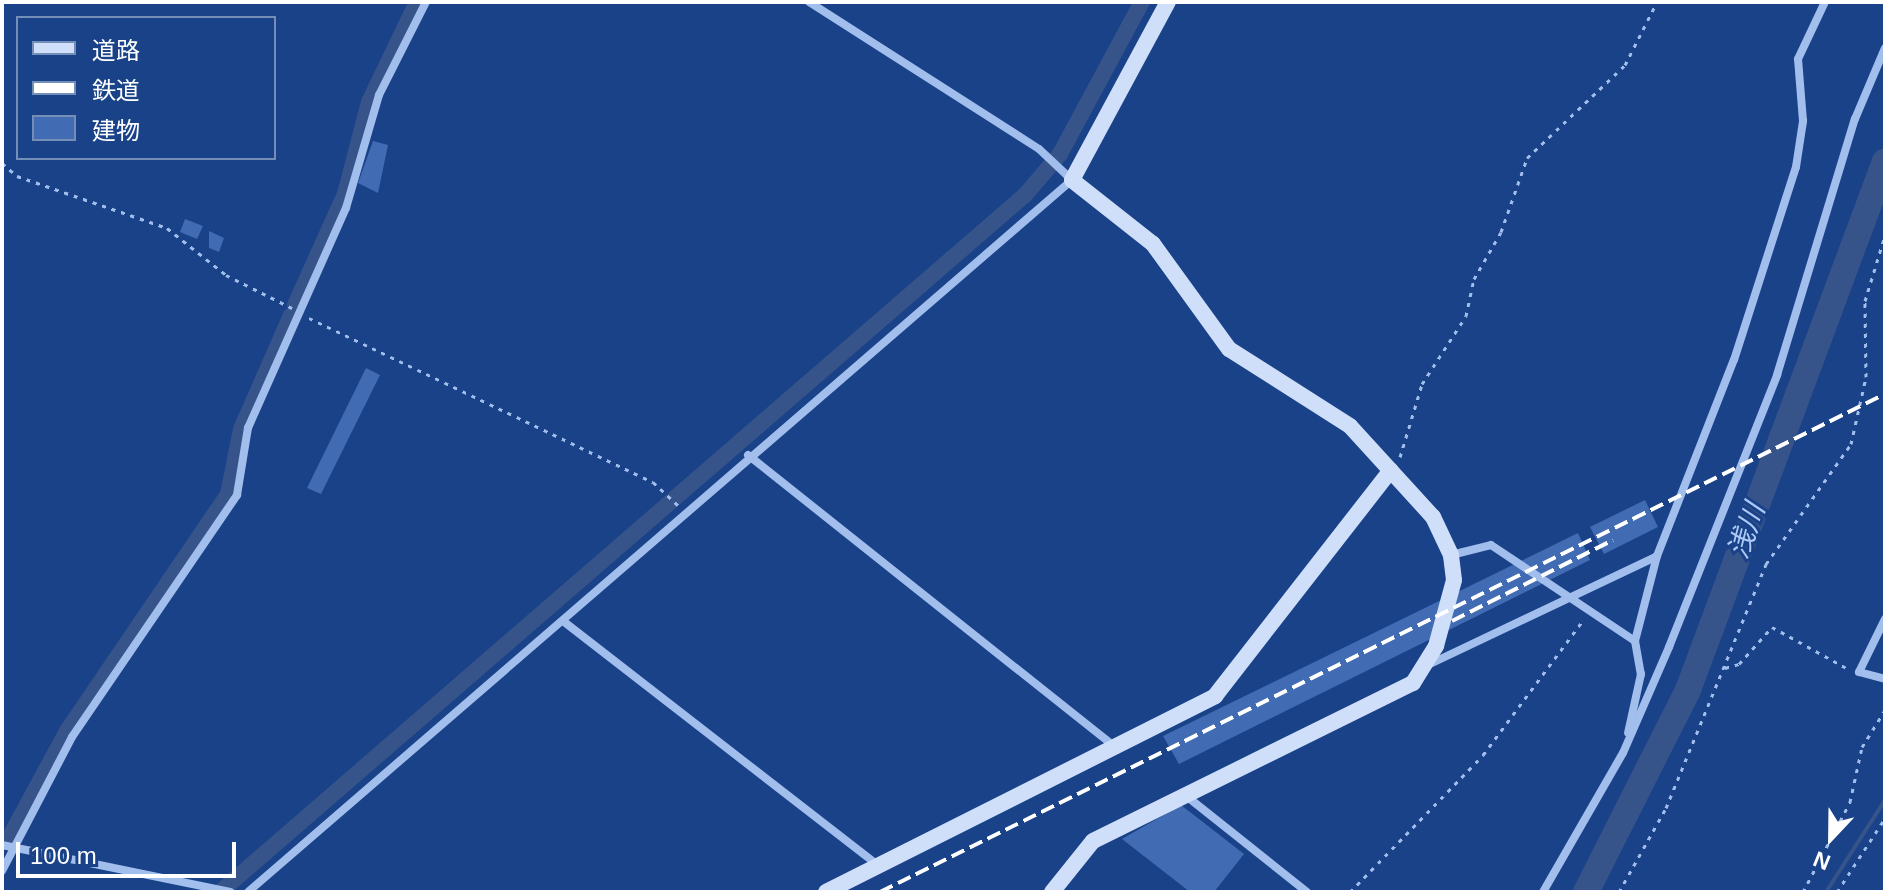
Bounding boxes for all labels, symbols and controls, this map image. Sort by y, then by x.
legend [16,16,276,160]
text: 道路 [92,37,140,64]
text: 鉄道 [92,77,140,104]
text: 建物 [92,117,140,144]
water label: 浅川 [1722,499,1772,563]
north arrow [1791,798,1871,878]
scale bar [20,826,240,876]
text: 100 m [30,842,97,869]
text: N [1810,846,1834,875]

